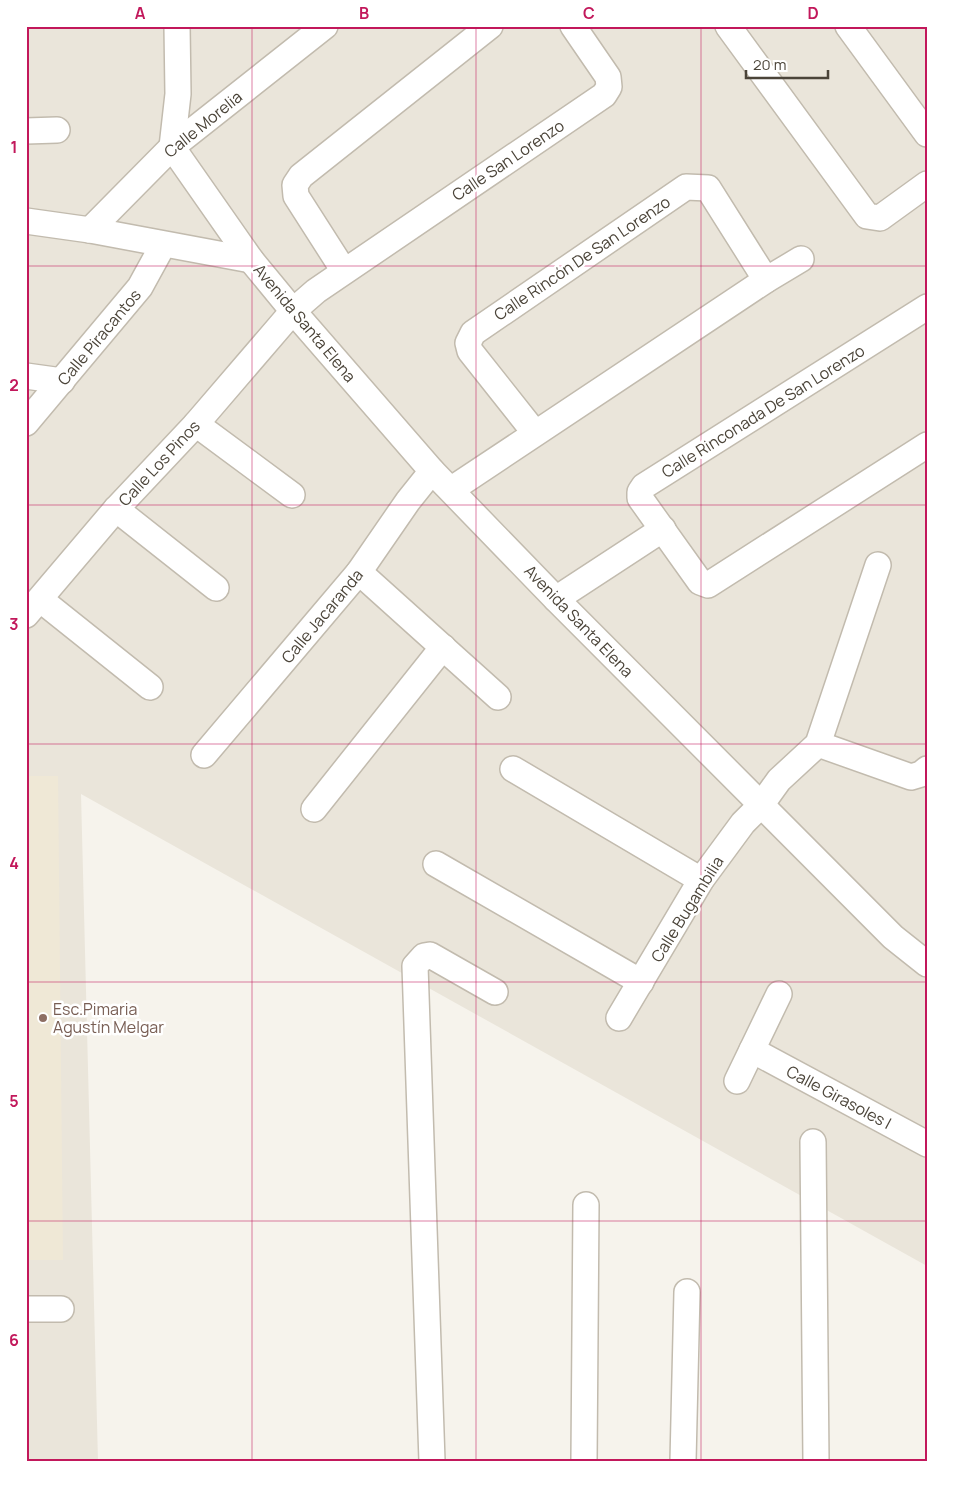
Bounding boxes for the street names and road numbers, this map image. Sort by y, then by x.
street label: Calle Morelia [159,86,247,162]
street label: Calle San Lorenzo [448,114,568,206]
street label: Calle Rincón De San Lorenzo [489,191,675,325]
street label: Avenida Santa Elena [249,259,361,387]
street label: Calle Piracantos [52,284,146,390]
street label: Calle Rinconada De San Lorenzo [657,339,869,483]
street label: Calle Los Pinos [113,415,205,511]
street label: Avenida Santa Elena [520,560,638,682]
street label: Calle Jacaranda [276,564,368,668]
street label: Calle Bugambilia [646,852,728,966]
street label: Calle Girasoles I [783,1060,895,1134]

